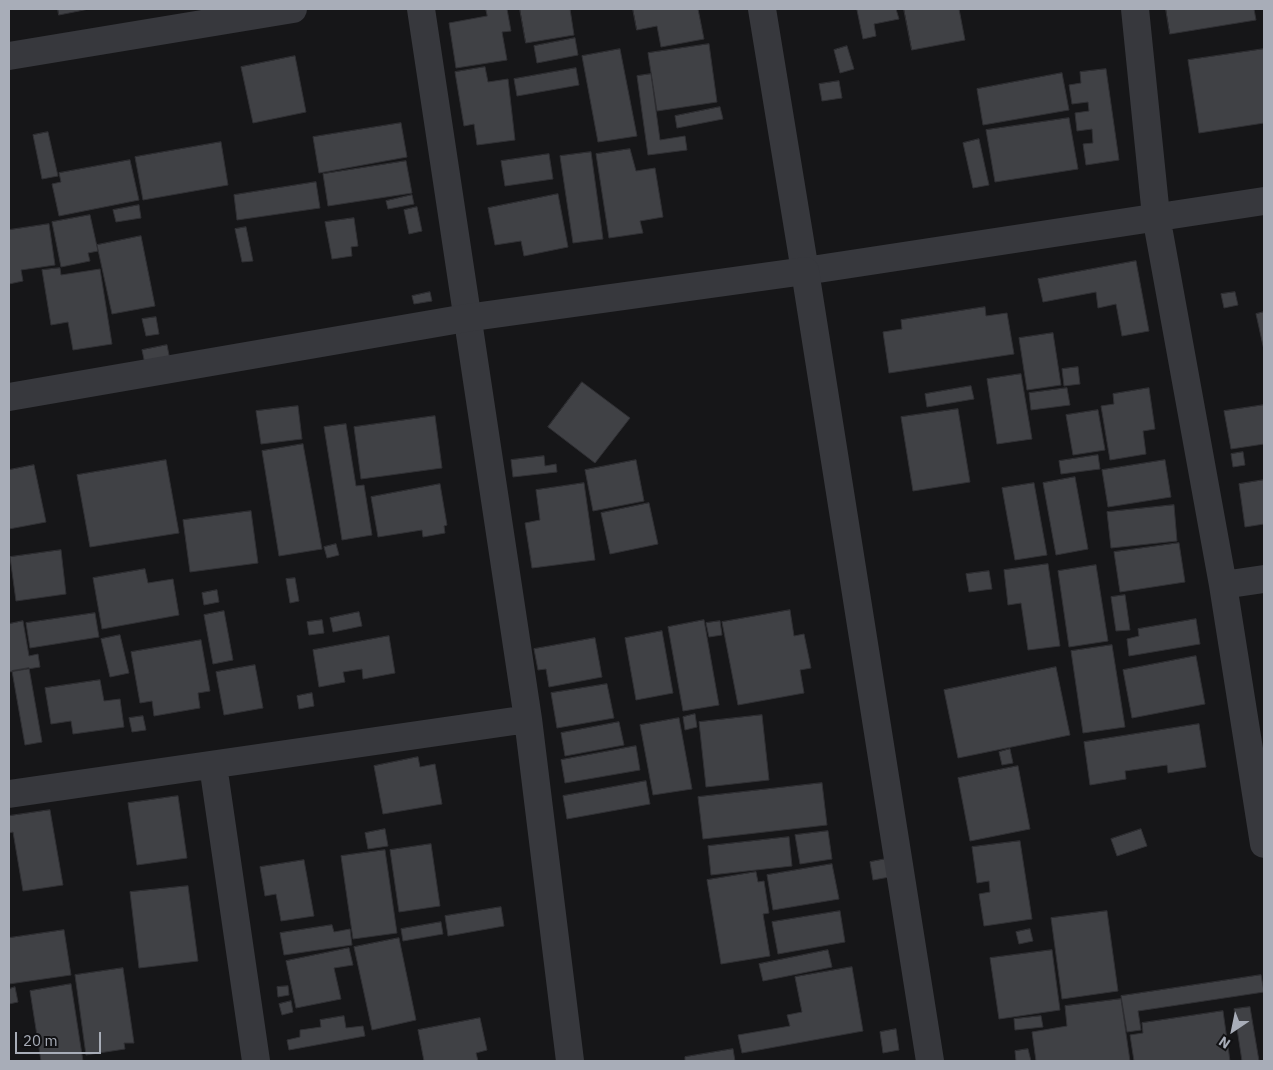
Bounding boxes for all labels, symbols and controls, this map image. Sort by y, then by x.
north arrow [1208,1005,1258,1055]
scale bar [18,1022,104,1054]
text: 20 m [23,1031,58,1050]
text: N [1215,1032,1234,1053]

